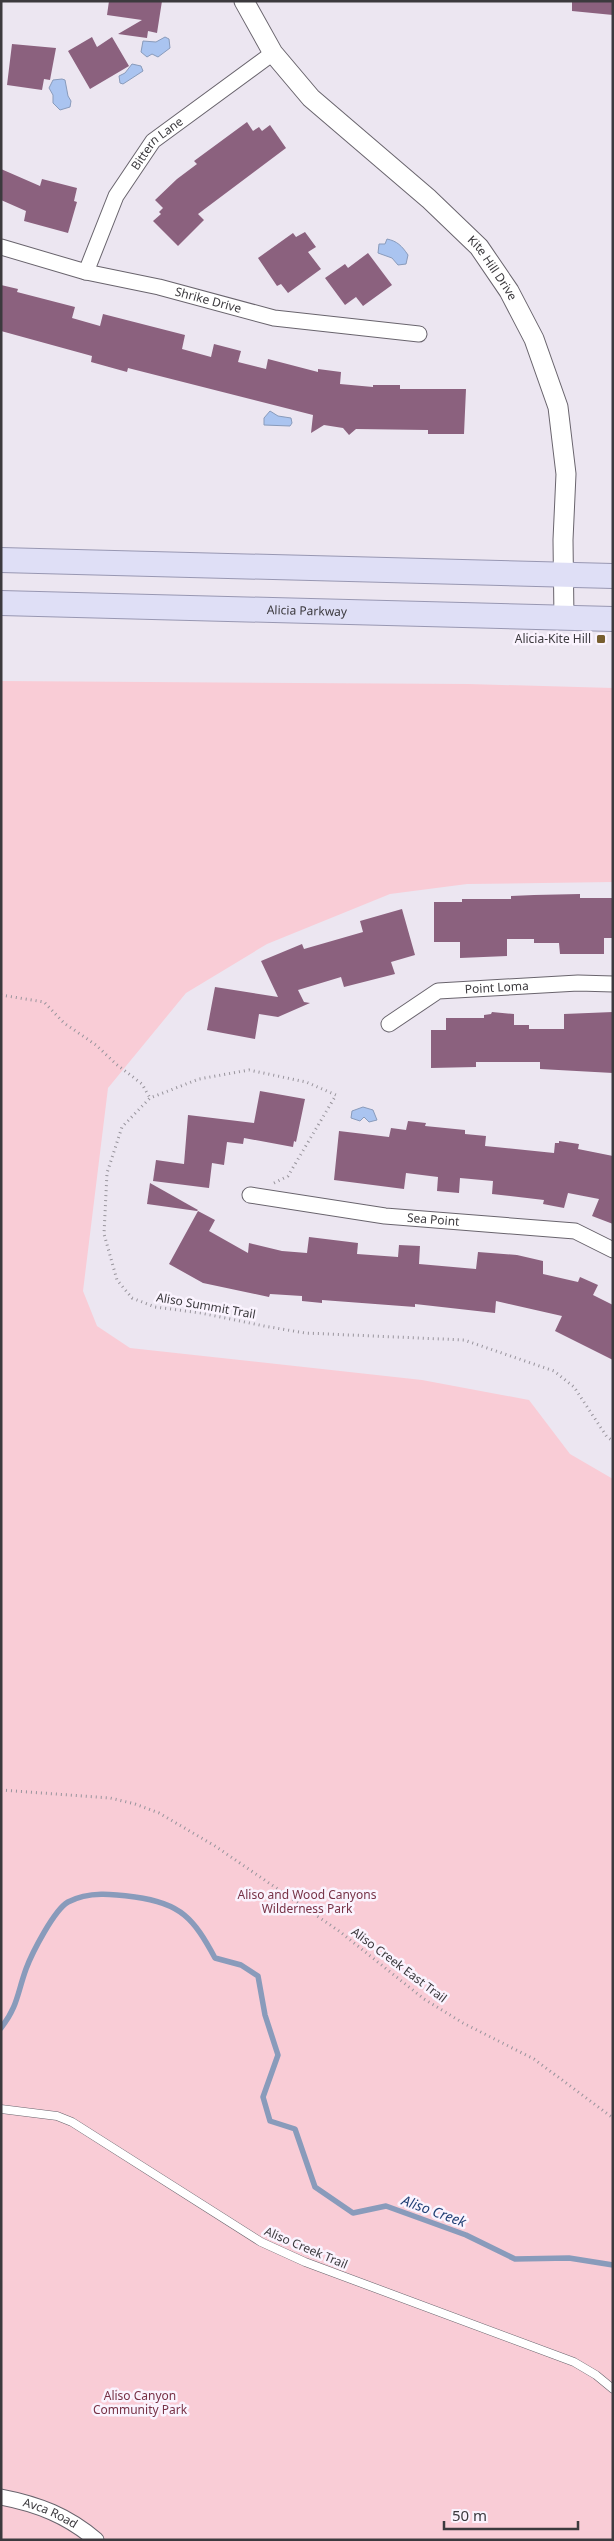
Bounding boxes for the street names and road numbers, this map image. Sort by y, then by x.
street label: Bittern Lane [127,113,187,173]
street label: Kite Hill Drive [464,231,522,303]
street label: Shrike Drive [173,283,244,317]
street label: Alicia Parkway [267,601,348,620]
street label: Point Loma [464,977,529,997]
street label: Sea Point [406,1209,461,1230]
street label: Aliso Summit Trail [155,1288,257,1323]
street label: Aliso Creek East Trail [348,1923,451,2006]
street label: Aliso Creek Trail [262,2222,351,2273]
street label: Avca Road [21,2493,81,2532]

